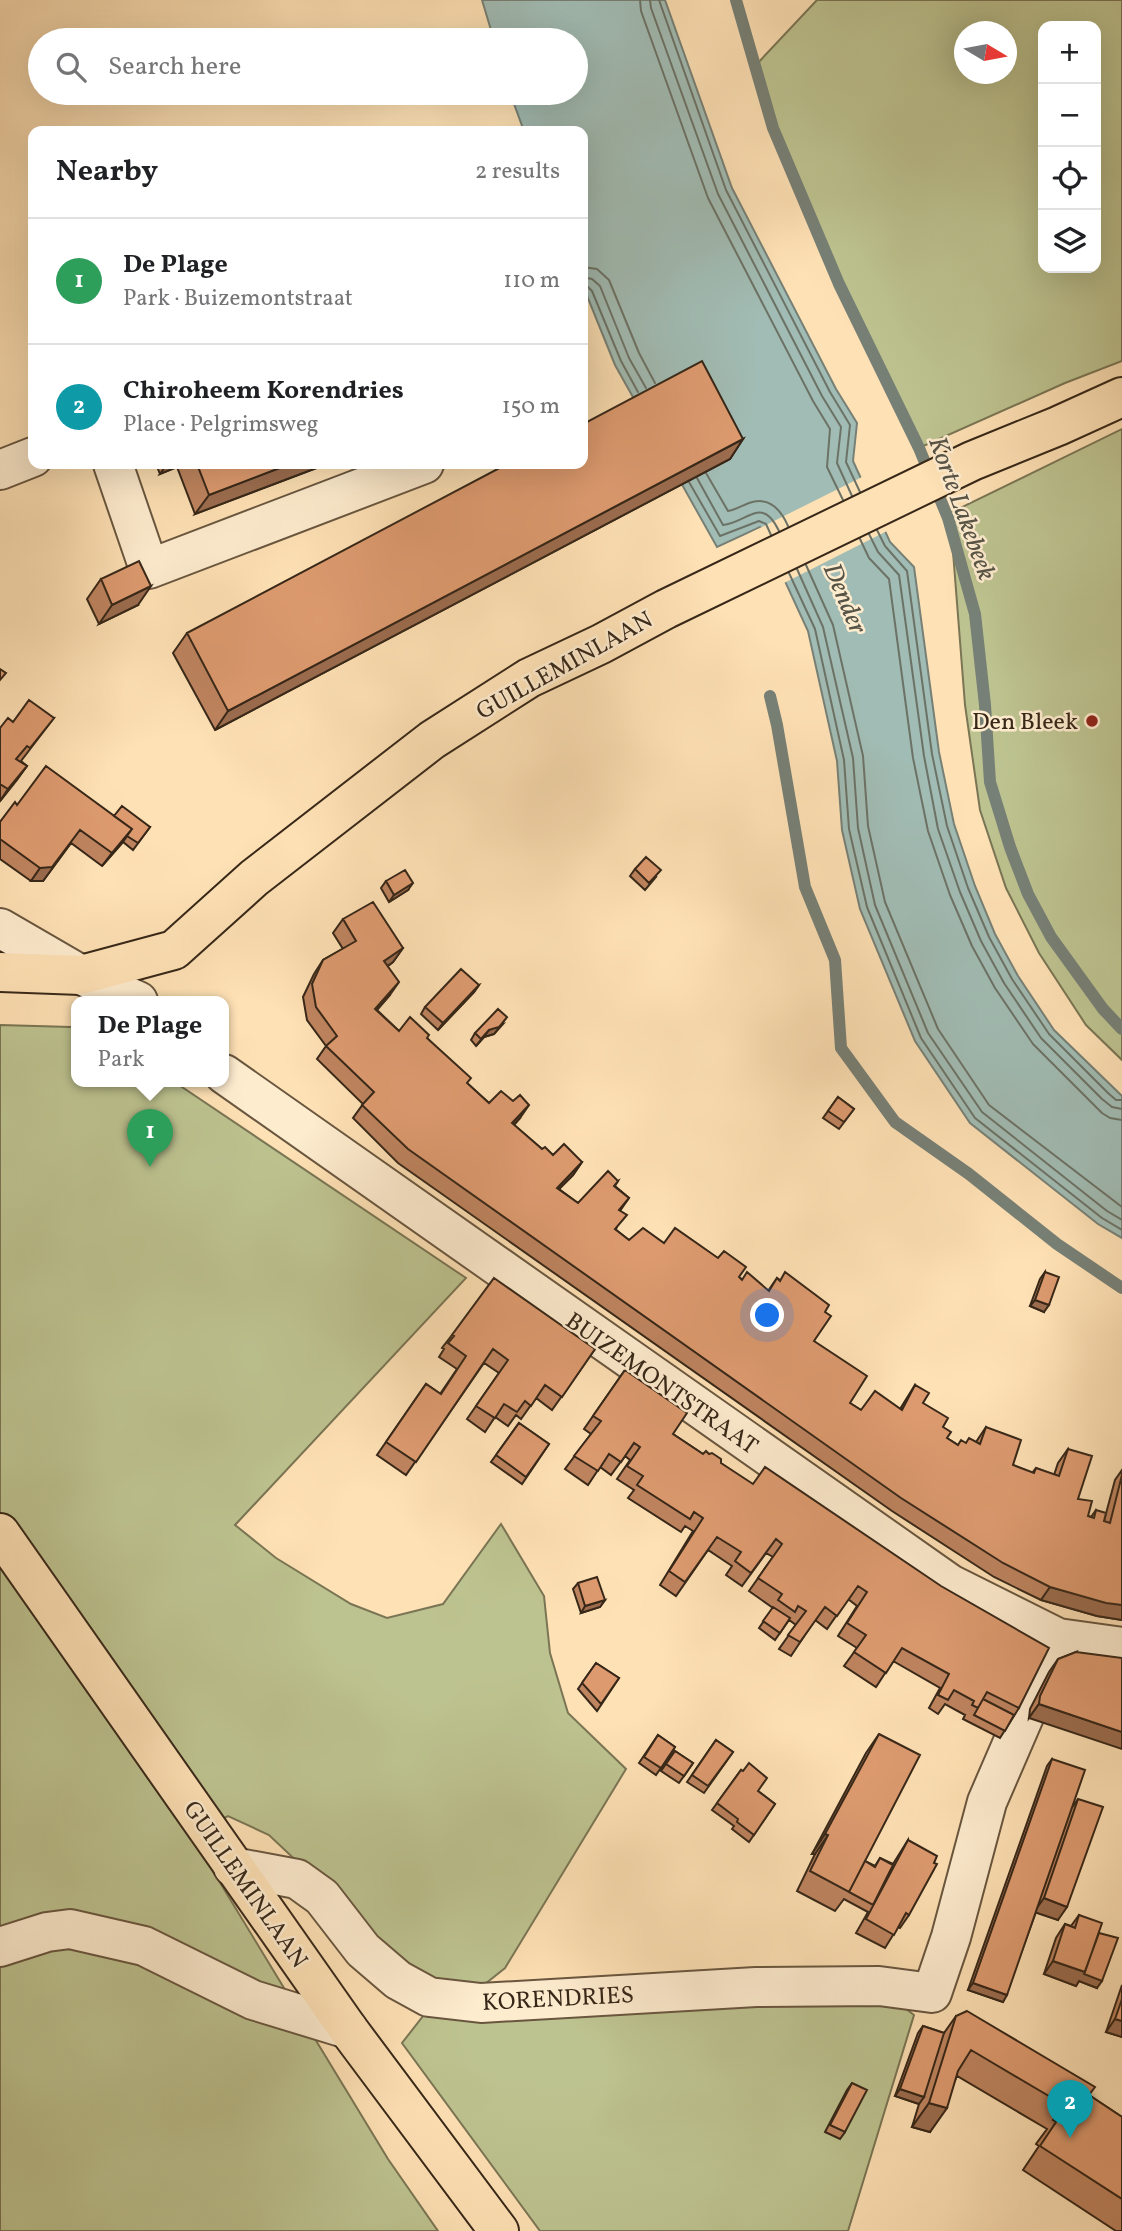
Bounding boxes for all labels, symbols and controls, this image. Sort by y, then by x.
north arrow [954,21,1017,84]
map controls [1038,21,1101,273]
button: + [1038,21,1101,84]
search box [28,28,588,105]
icon: search [52,48,90,86]
text: Search here [108,49,241,85]
button: − [1038,84,1101,147]
button: locate [1038,147,1101,210]
text: Nearby [56,151,158,193]
text: 2 results [475,156,560,188]
button: layers [1038,210,1101,273]
text: De Plage [123,247,228,283]
text: 1 [74,265,84,297]
text: 110 m [503,265,560,297]
text: Park · Buizemontstraat [123,283,353,315]
text: Chiroheem Korendries [123,373,404,409]
text: 2 [73,391,85,423]
text: 150 m [502,391,560,423]
text: Place · Pelgrimsweg [123,409,319,441]
water label: Korte Lakebeek [918,432,1004,586]
water label: Dender [813,558,875,640]
street label: GUILLEMINLAAN [470,604,659,729]
place label: Den Bleek [972,706,1078,740]
marker: Den Bleek [1084,713,1100,729]
popup [71,996,229,1087]
text: De Plage [98,1008,202,1044]
text: Park [98,1044,145,1076]
pin: 1 [127,1109,173,1167]
your location [750,1298,784,1332]
street label: BUIZEMONTSTRAAT [558,1305,764,1464]
street label: GUILLEMINLAAN [174,1795,315,1976]
street label: KORENDRIES [481,1979,635,2021]
pin: 2 [1047,2080,1093,2138]

